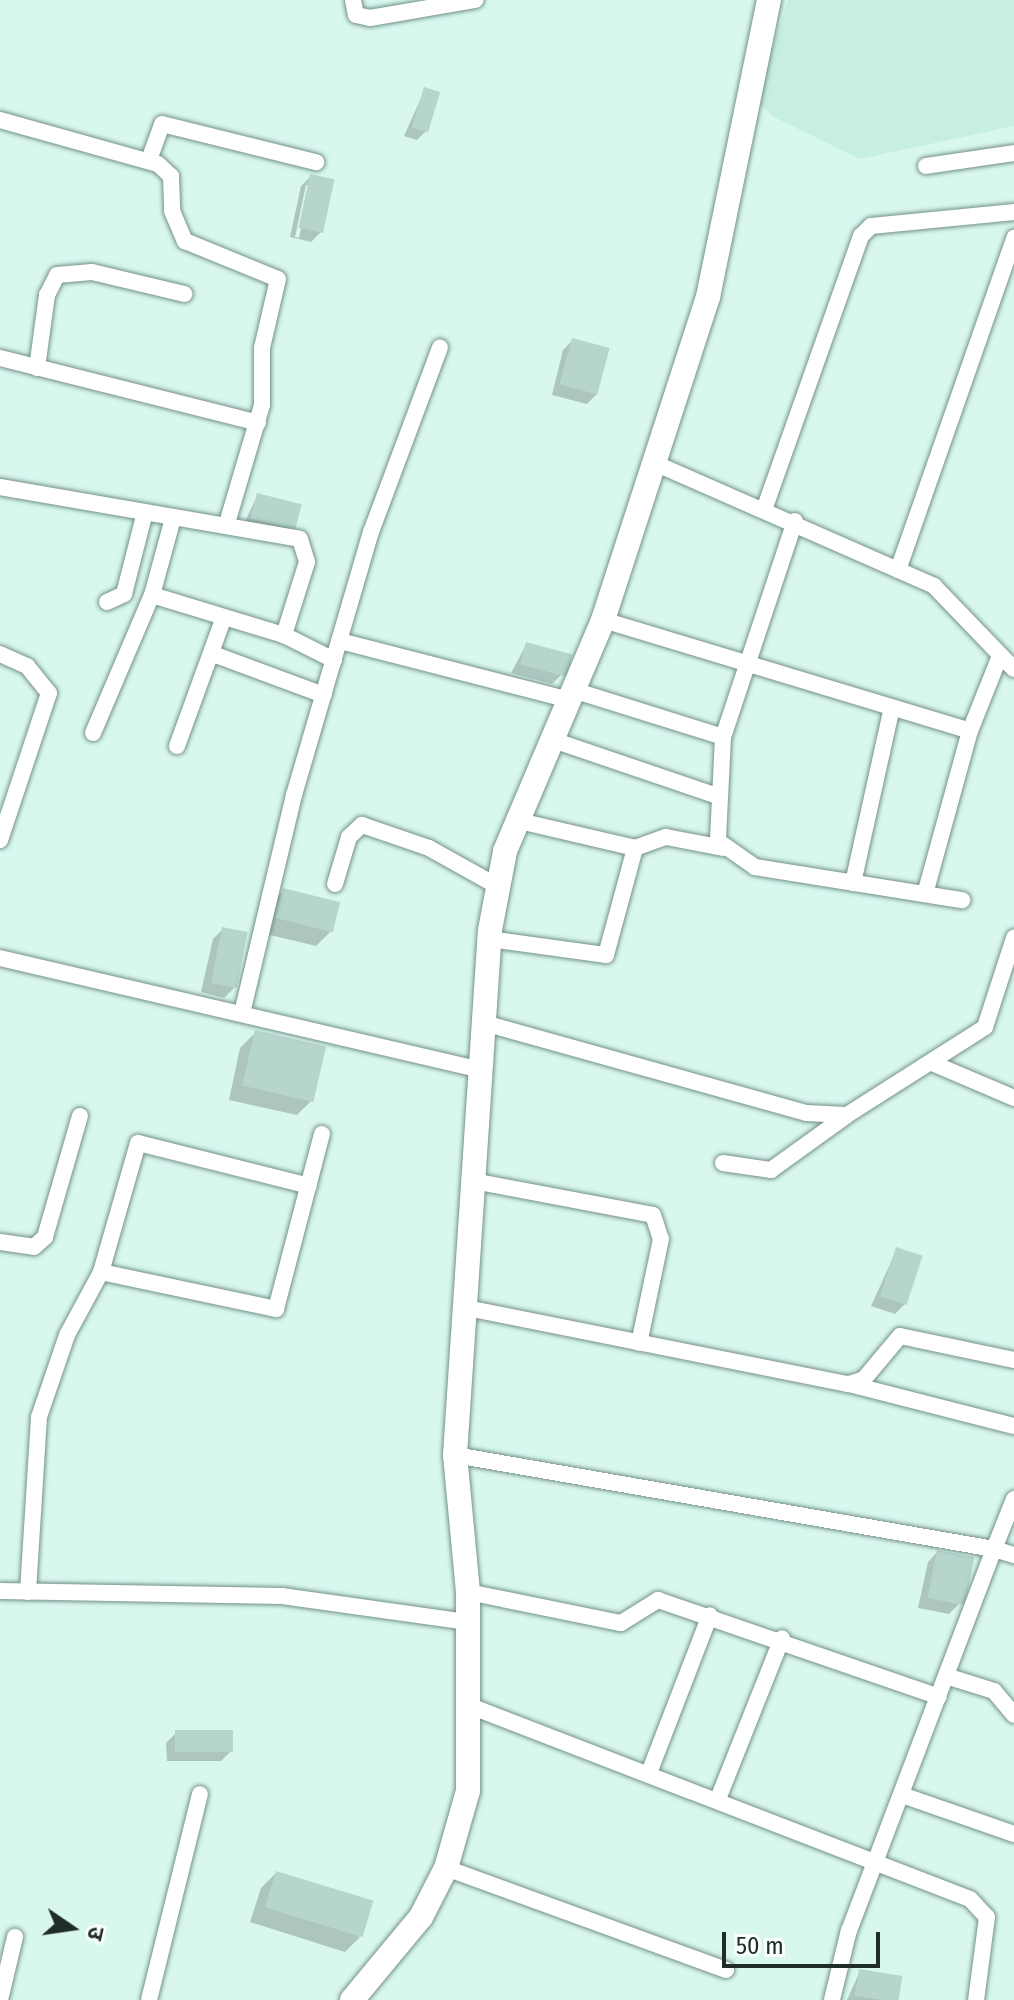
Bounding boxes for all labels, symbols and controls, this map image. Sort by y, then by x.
north arrow [32,1888,112,1968]
scale bar [726,1916,884,1966]
text: उ [81,1924,110,1943]
text: 50 m [736,1932,784,1960]

